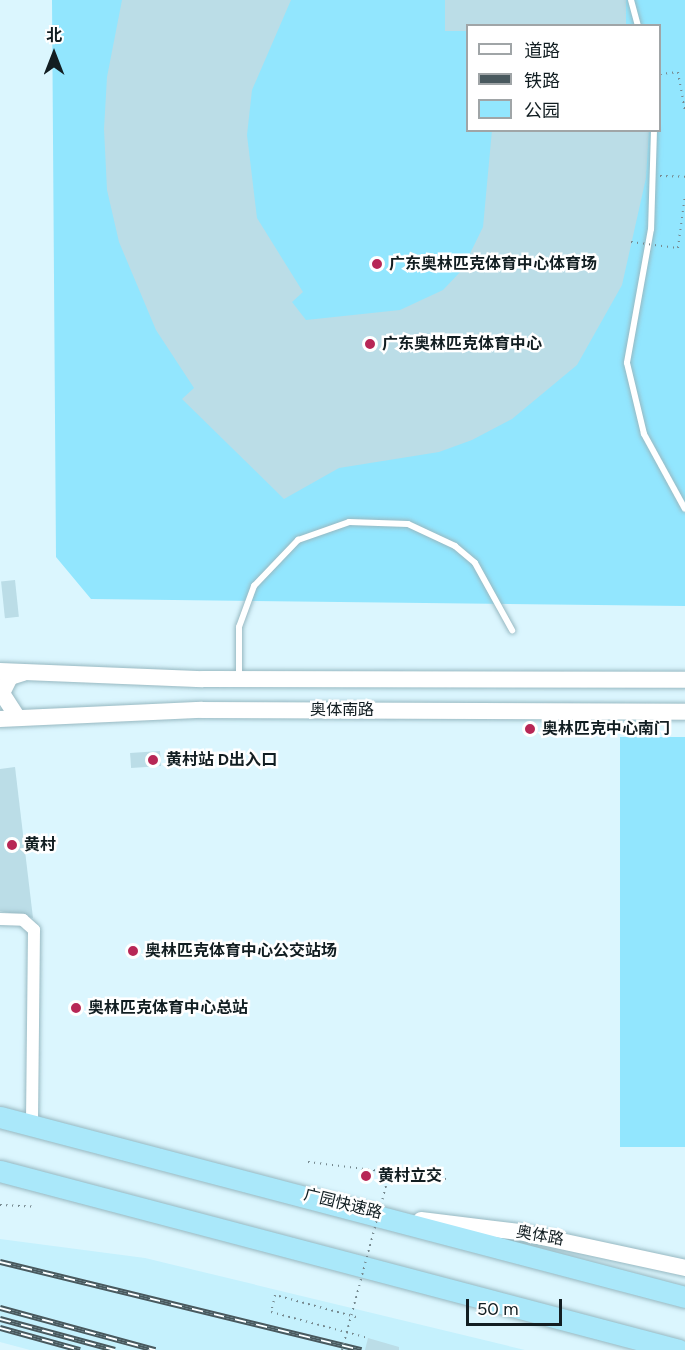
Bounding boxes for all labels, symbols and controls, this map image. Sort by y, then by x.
north arrow [24,24,84,84]
legend [466,24,661,132]
text: 北 [46,26,62,45]
text: 道路 [524,40,560,62]
text: 铁路 [524,70,560,92]
text: 公园 [524,100,560,122]
place label: 广东奥林匹克体育中心体育场 [389,254,597,274]
marker: 广东奥林匹克体育中心体育场 [370,257,384,271]
place label: 广东奥林匹克体育中心 [382,334,542,354]
marker: 广东奥林匹克体育中心 [363,337,377,351]
street label: 奥体南路 [310,700,374,720]
place label: 奥林匹克中心南门 [542,719,670,739]
marker: 奥林匹克中心南门 [523,722,537,736]
place label: 黄村站 D出入口 [166,750,277,770]
marker: 黄村站 D出入口 [144,751,162,769]
place label: 黄村 [24,835,56,855]
marker: 黄村 [5,838,19,852]
place label: 奥林匹克体育中心公交站场 [145,941,337,961]
marker: 奥林匹克体育中心公交站场 [126,944,140,958]
place label: 奥林匹克体育中心总站 [88,998,248,1018]
marker: 奥林匹克体育中心总站 [69,1001,83,1015]
place label: 黄村立交 [378,1166,442,1186]
marker: 黄村立交 [359,1169,373,1183]
street label: 广园快速路 [302,1185,384,1223]
street label: 奥体路 [515,1222,565,1250]
scale bar [469,1287,565,1325]
text: 50 m [477,1298,519,1320]

